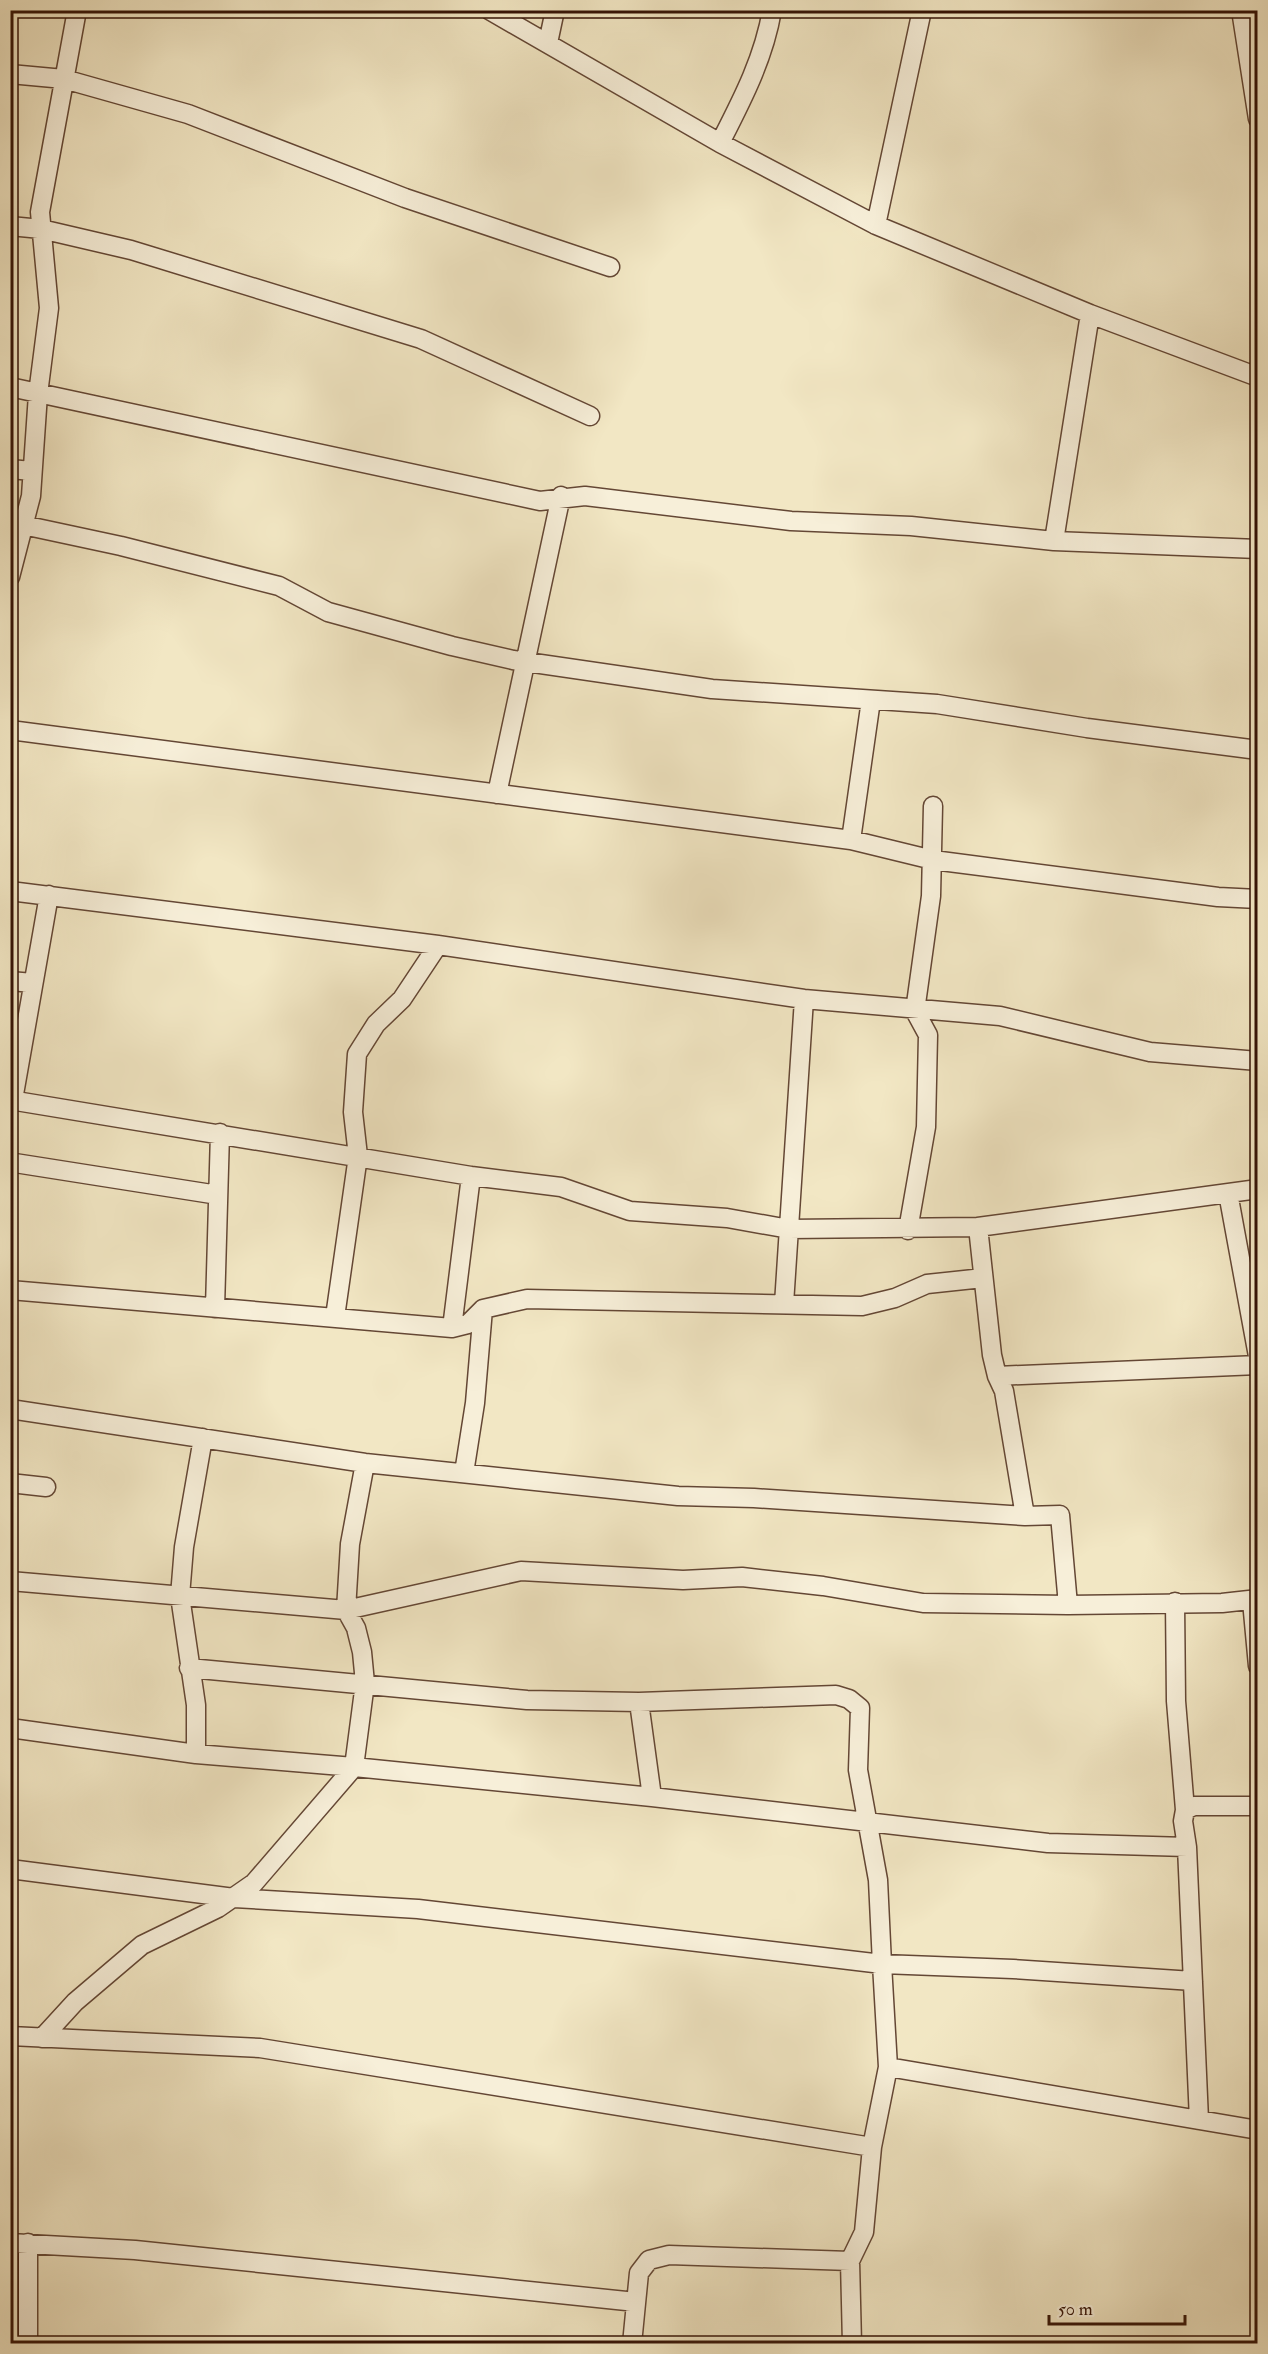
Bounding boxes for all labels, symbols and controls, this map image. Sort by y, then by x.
scale bar [1049,2288,1186,2326]
text: 50 m [1058,2298,1093,2321]

